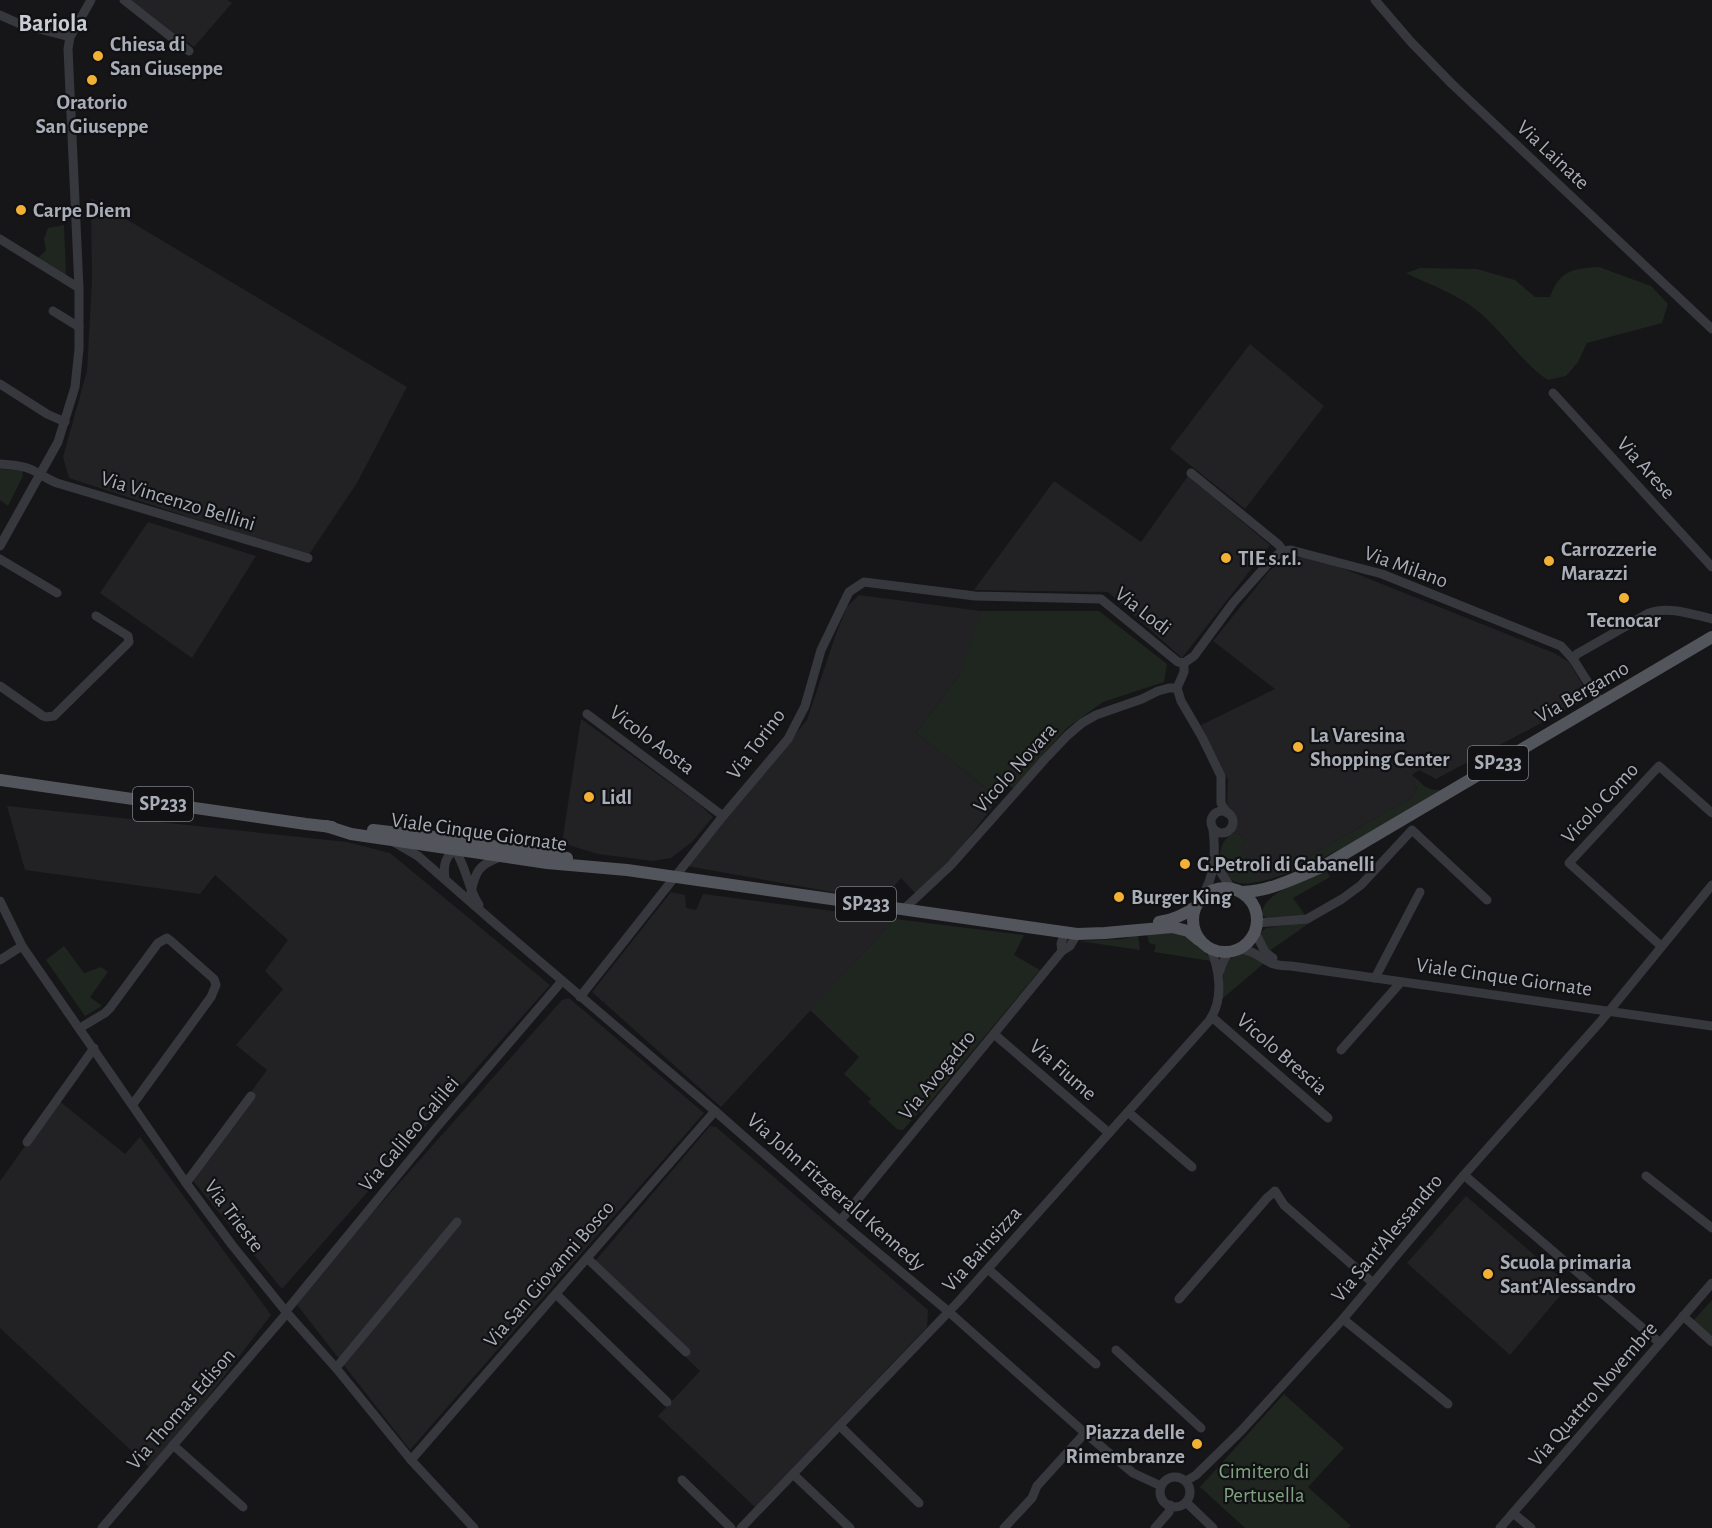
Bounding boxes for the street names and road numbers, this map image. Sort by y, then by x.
street label: Via Lainate [1513,117,1593,193]
street label: Via Arese [1613,433,1679,503]
street label: Via Vincenzo Bellini [98,467,258,535]
street label: Via Milano [1361,542,1451,592]
street label: Via Lodi [1111,583,1175,639]
street label: Via Bergamo [1532,657,1632,727]
street label: Vicolo Aosta [606,701,699,779]
street label: Via Torino [723,705,789,783]
street label: Vicolo Novara [970,719,1061,817]
road number: SP233 [1468,746,1528,780]
street label: Vicolo Como [1558,759,1642,847]
road number: SP233 [133,787,193,821]
street label: Viale Cinque Giornate [390,809,568,855]
road number: SP233 [836,887,896,921]
street label: Viale Cinque Giornate [1415,954,1593,1000]
street label: Vicolo Brescia [1233,1009,1332,1099]
street label: Via Avogadro [895,1026,979,1124]
street label: Via Fiume [1025,1035,1101,1105]
street label: Via Galileo Galilei [355,1072,463,1196]
street label: Via John Fitzgerald Kennedy [743,1109,929,1275]
street label: Via Sant'Alessandro [1328,1170,1446,1306]
street label: Via Trieste [200,1176,268,1256]
street label: Via San Giovanni Bosco [480,1197,618,1351]
street label: Via Bainsizza [938,1202,1026,1296]
street label: Via Quattro Novembre [1525,1318,1661,1470]
street label: Via Thomas Edison [123,1344,239,1474]

